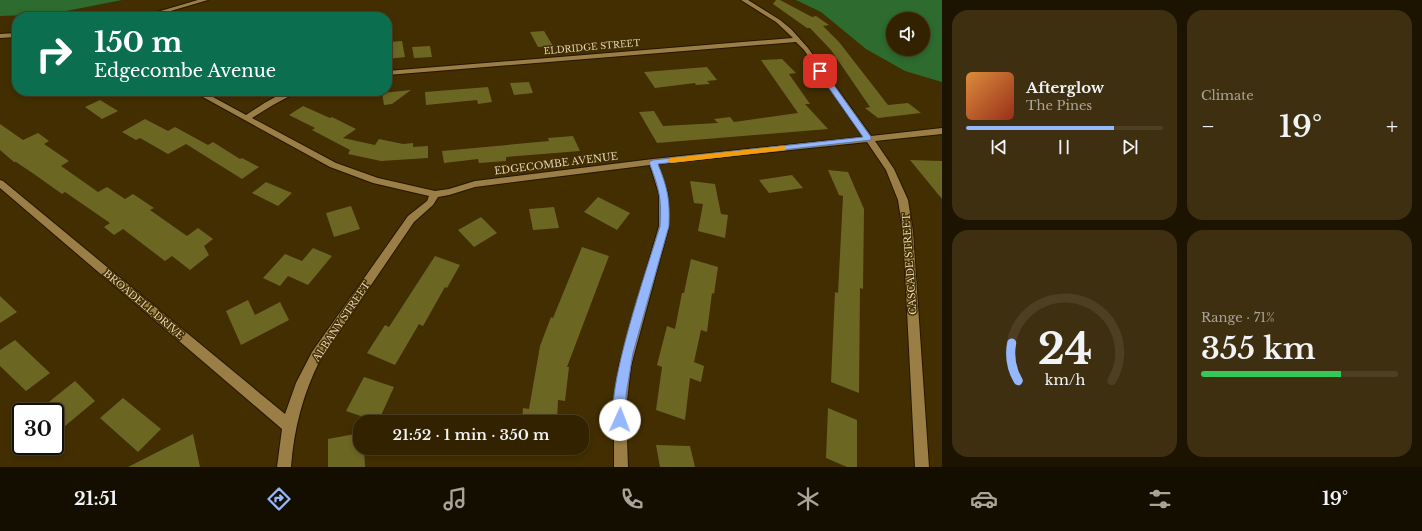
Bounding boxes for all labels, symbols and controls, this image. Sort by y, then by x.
map controls [886,12,930,56]
button: sound [886,12,930,56]
text: 150 m [94,25,182,60]
icon: right [28,28,80,80]
street label: ELDRIDGE STREET [543,37,642,56]
pin [803,54,837,88]
text: Edgecombe Avenue [94,60,276,82]
icon: arrive [809,60,831,82]
text: Afterglow [1026,78,1104,97]
text: Climate [1201,87,1254,104]
text: The Pines [1026,97,1092,114]
text: 19° [1279,108,1322,145]
text: − [1201,113,1215,140]
text: + [1386,113,1398,140]
icon: previous [988,136,1010,158]
icon: pause [1053,136,1075,158]
icon: next [1119,136,1141,158]
street label: EDGECOMBE AVENUE [493,149,619,178]
street label: CASCADE STREET [899,213,920,315]
street label: BROADELL DRIVE [101,267,187,342]
street label: ALBANY STREET [309,279,373,365]
text: Range · 71% [1201,309,1275,326]
text: 24 [1037,324,1092,375]
text: 355 km [1201,330,1316,367]
text: km/h [1044,371,1085,389]
position arrow [599,399,641,441]
speed limit sign: 30 [12,403,64,455]
text: 21:52 · 1 min · 350 m [393,425,549,444]
icon: directions [265,485,293,513]
icon: music [441,485,469,513]
icon: phone [618,485,646,513]
icon: climate [794,485,822,513]
icon: car [970,485,998,513]
icon: filters [1146,485,1174,513]
text: 21:51 [74,488,117,510]
text: 19° [1322,488,1348,510]

